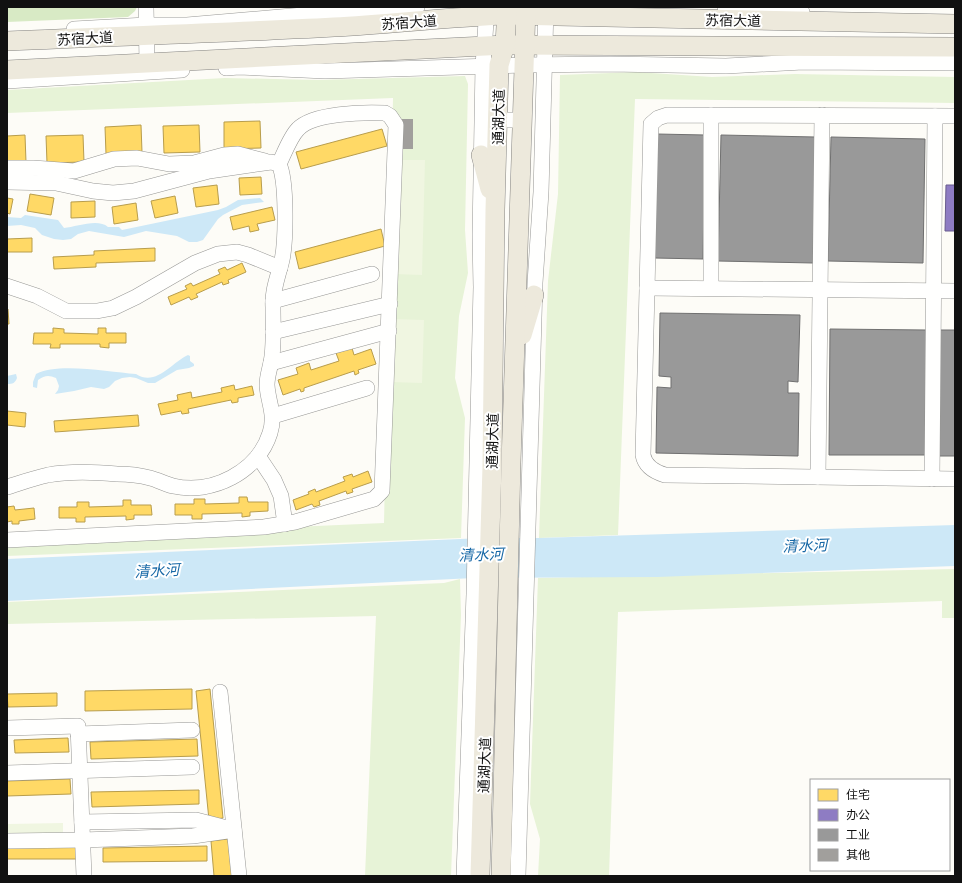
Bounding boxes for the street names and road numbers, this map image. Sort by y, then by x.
street label: 苏宿大道 [705,10,761,30]
street label: 苏宿大道 [380,11,438,33]
street label: 苏宿大道 [57,27,113,49]
street label: 通湖大道 [488,89,508,145]
street label: 通湖大道 [482,413,502,469]
street label: 通湖大道 [474,737,494,793]

